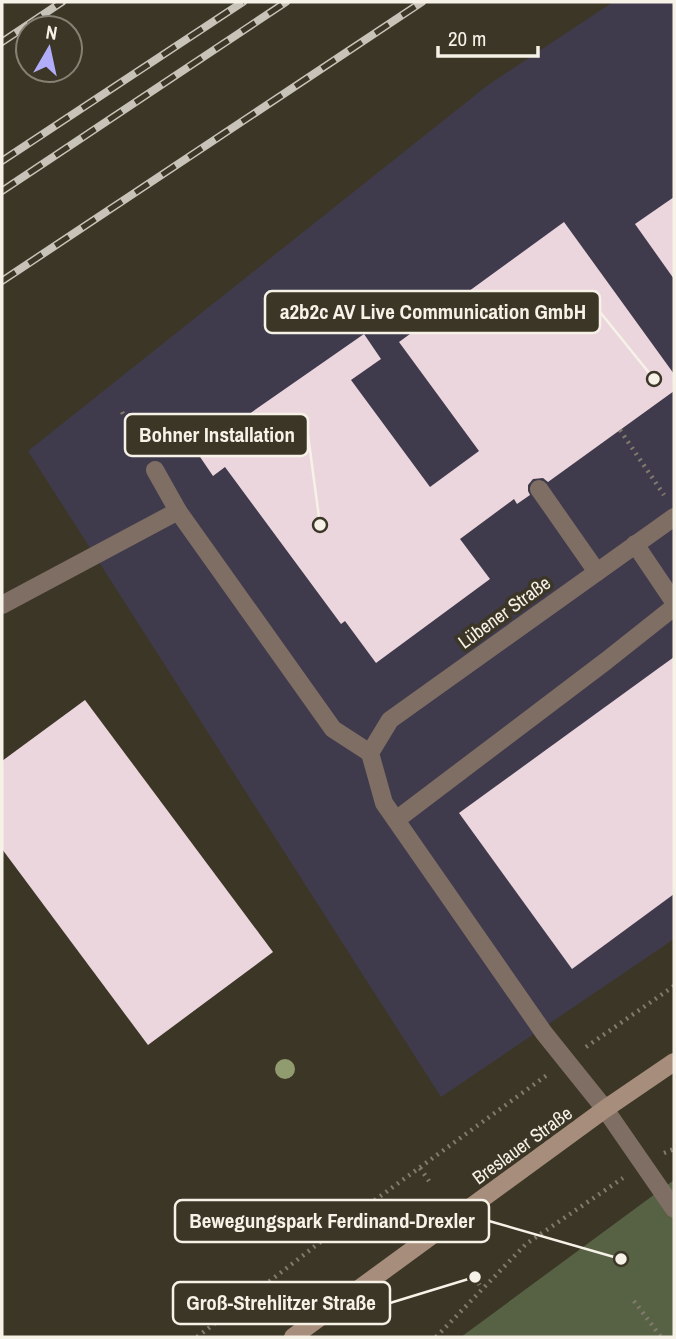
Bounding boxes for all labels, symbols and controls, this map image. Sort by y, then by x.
north arrow [14,14,84,84]
scale bar [438,14,538,58]
text: N [44,18,59,46]
text: 20 m [448,24,486,53]
callout: a2b2c AV Live Communication GmbH [265,291,600,333]
text: a2b2c AV Live Communication GmbH [280,297,586,326]
callout: Bohner Installation [125,414,308,456]
text: Bohner Installation [139,420,295,449]
street label: Lübener Straße [453,570,555,654]
street label: Breslauer Straße [467,1100,577,1190]
callout: Bewegungspark Ferdinand-Drexler [175,1200,489,1242]
text: Bewegungspark Ferdinand-Drexler [189,1206,475,1235]
callout: Groß-Strehlitzer Straße [173,1282,390,1324]
text: Groß-Strehlitzer Straße [186,1288,376,1317]

